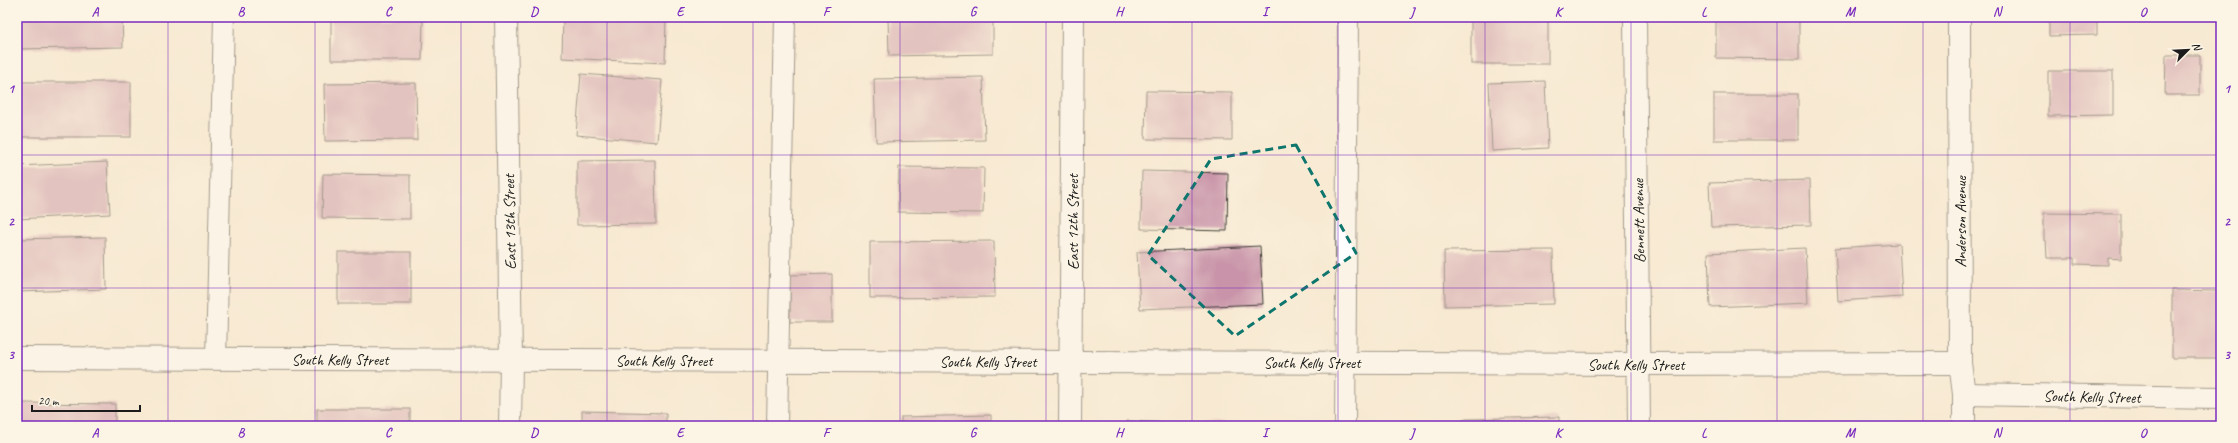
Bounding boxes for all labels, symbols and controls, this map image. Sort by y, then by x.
text: A [92,4,100,20]
text: B [238,4,246,20]
text: C [385,4,393,20]
text: D [530,4,539,20]
text: E [677,4,686,20]
text: F [823,4,832,20]
text: G [970,4,978,20]
text: H [1115,4,1125,20]
text: I [1262,4,1271,20]
text: J [1409,4,1416,20]
text: K [1555,4,1565,20]
text: L [1701,4,1708,20]
text: M [1845,4,1856,20]
text: N [1993,4,2004,20]
text: O [2140,4,2149,20]
north arrow [2168,30,2208,70]
text: N [2189,40,2206,54]
text: 1 [8,81,16,97]
text: 1 [2224,81,2232,97]
street label: East 13th Street [499,172,521,270]
street label: East 12th Street [1063,173,1083,270]
street label: Anderson Avenue [1951,175,1971,268]
street label: Bennett Avenue [1628,177,1650,263]
text: 2 [8,214,15,230]
text: 2 [2224,214,2231,230]
text: 3 [8,347,15,363]
text: 3 [2224,347,2231,363]
street label: South Kelly Street [291,350,390,370]
street label: South Kelly Street [615,351,714,371]
street label: South Kelly Street [939,352,1038,372]
street label: South Kelly Street [1263,353,1362,373]
street label: South Kelly Street [1587,355,1686,375]
street label: South Kelly Street [2043,386,2142,408]
scale bar [32,387,140,413]
text: 20 m [38,393,60,409]
text: A [92,425,100,441]
text: B [238,425,246,441]
text: C [385,425,393,441]
text: D [530,425,539,441]
text: E [677,425,686,441]
text: F [823,425,832,441]
text: G [970,425,978,441]
text: H [1115,425,1125,441]
text: I [1262,425,1271,441]
text: J [1409,425,1416,441]
text: K [1555,425,1565,441]
text: L [1701,425,1708,441]
text: M [1845,425,1856,441]
text: N [1993,425,2004,441]
text: O [2140,425,2149,441]

